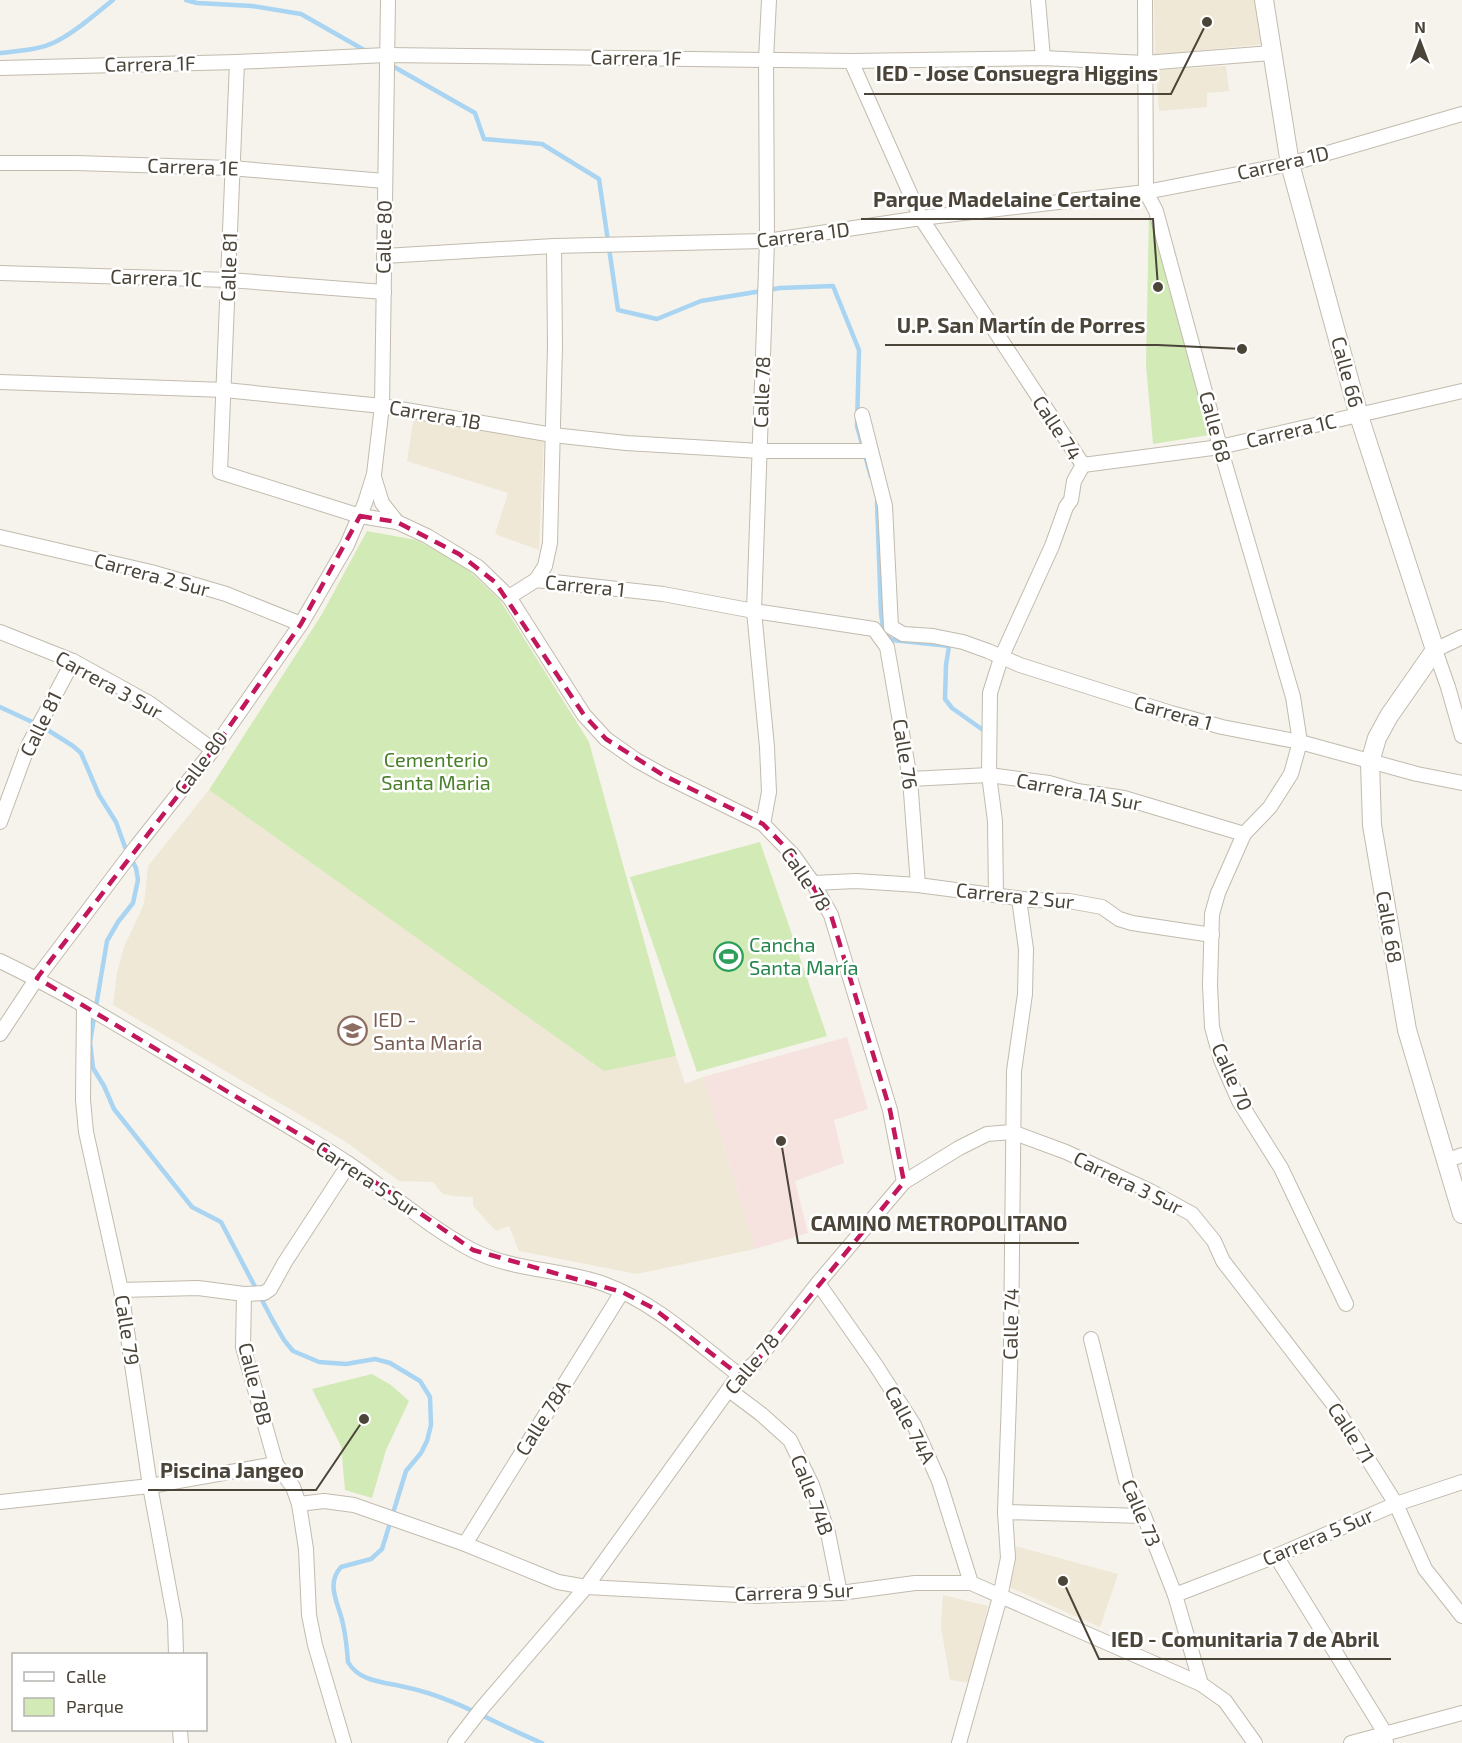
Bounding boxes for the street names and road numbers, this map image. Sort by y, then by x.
street label: Carrera 1F [590,44,682,70]
street label: Carrera 1F [104,50,196,76]
street label: Carrera 1D [1234,140,1331,184]
street label: Carrera 1E [147,152,239,180]
street label: Calle 80 [370,200,396,274]
street label: Carrera 1D [755,216,851,252]
street label: Calle 81 [215,232,241,302]
street label: Carrera 1C [110,263,202,291]
street label: Calle 66 [1327,334,1369,410]
street label: Calle 78 [748,356,774,428]
street label: Calle 68 [1195,388,1237,465]
street label: Calle 74 [1028,391,1088,464]
street label: Carrera 1B [387,394,483,434]
street label: Carrera 1C [1243,408,1338,452]
street label: Carrera 2 Sur [92,547,213,601]
street label: Carrera 1 [544,569,626,601]
street label: Carrera 3 Sur [52,645,167,723]
street label: Calle 81 [14,687,66,760]
street label: Carrera 1 [1131,689,1215,735]
street label: Calle 76 [889,717,923,791]
street label: Calle 80 [168,726,232,799]
street label: Carrera 1A Sur [1014,767,1144,815]
street label: Calle 78 [777,842,837,915]
street label: Carrera 2 Sur [955,877,1075,913]
street label: Calle 68 [1372,889,1408,965]
street label: Calle 70 [1207,1039,1258,1114]
street label: Carrera 5 Sur [312,1135,423,1221]
street label: Carrera 3 Sur [1070,1145,1187,1219]
street label: Calle 74 [997,1288,1023,1360]
street label: Calle 79 [111,1293,145,1367]
street label: Calle 78 [719,1328,784,1399]
street label: Calle 78B [234,1340,278,1428]
street label: Calle 78A [510,1375,575,1460]
street label: Calle 74A [880,1382,942,1468]
street label: Calle 71 [1323,1398,1380,1467]
street label: Calle 74B [787,1451,839,1538]
street label: Calle 73 [1117,1475,1167,1550]
street label: Carrera 5 Sur [1259,1502,1377,1570]
street label: Carrera 9 Sur [734,1577,854,1605]

